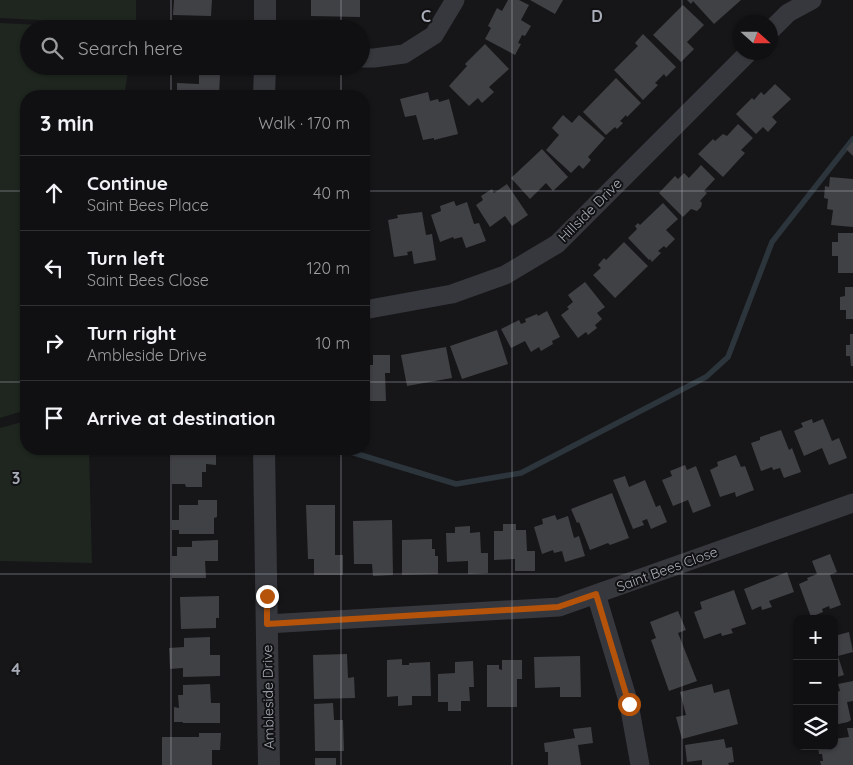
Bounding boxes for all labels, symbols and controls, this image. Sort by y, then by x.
text: C [421,6,431,26]
text: D [591,6,603,26]
north arrow [733,15,778,60]
search box [20,20,370,75]
icon: search [38,34,66,62]
text: Search here [78,36,183,60]
text: 3 min [40,110,94,136]
text: Walk · 170 m [258,113,350,133]
text: Continue [87,171,168,195]
street label: Hillside Drive [554,174,626,246]
icon: ahead [40,179,68,207]
text: 40 m [313,183,350,203]
text: Saint Bees Place [87,195,209,215]
text: Turn left [87,246,165,270]
icon: left [40,254,68,282]
text: 120 m [307,258,350,278]
text: Saint Bees Close [87,270,209,290]
text: Turn right [87,321,176,345]
icon: right [40,329,68,357]
text: 10 m [316,333,350,353]
text: Ambleside Drive [87,345,207,365]
icon: arrive [40,404,68,432]
text: Arrive at destination [87,406,276,430]
text: 3 [12,468,20,488]
street label: Saint Bees Close [614,542,720,596]
route end [256,585,279,608]
map controls [793,615,838,750]
button: + [793,615,838,660]
street label: Ambleside Drive [258,644,278,750]
text: 4 [11,659,21,679]
button: − [793,660,838,705]
route start [618,693,641,716]
button: layers [793,705,838,750]

